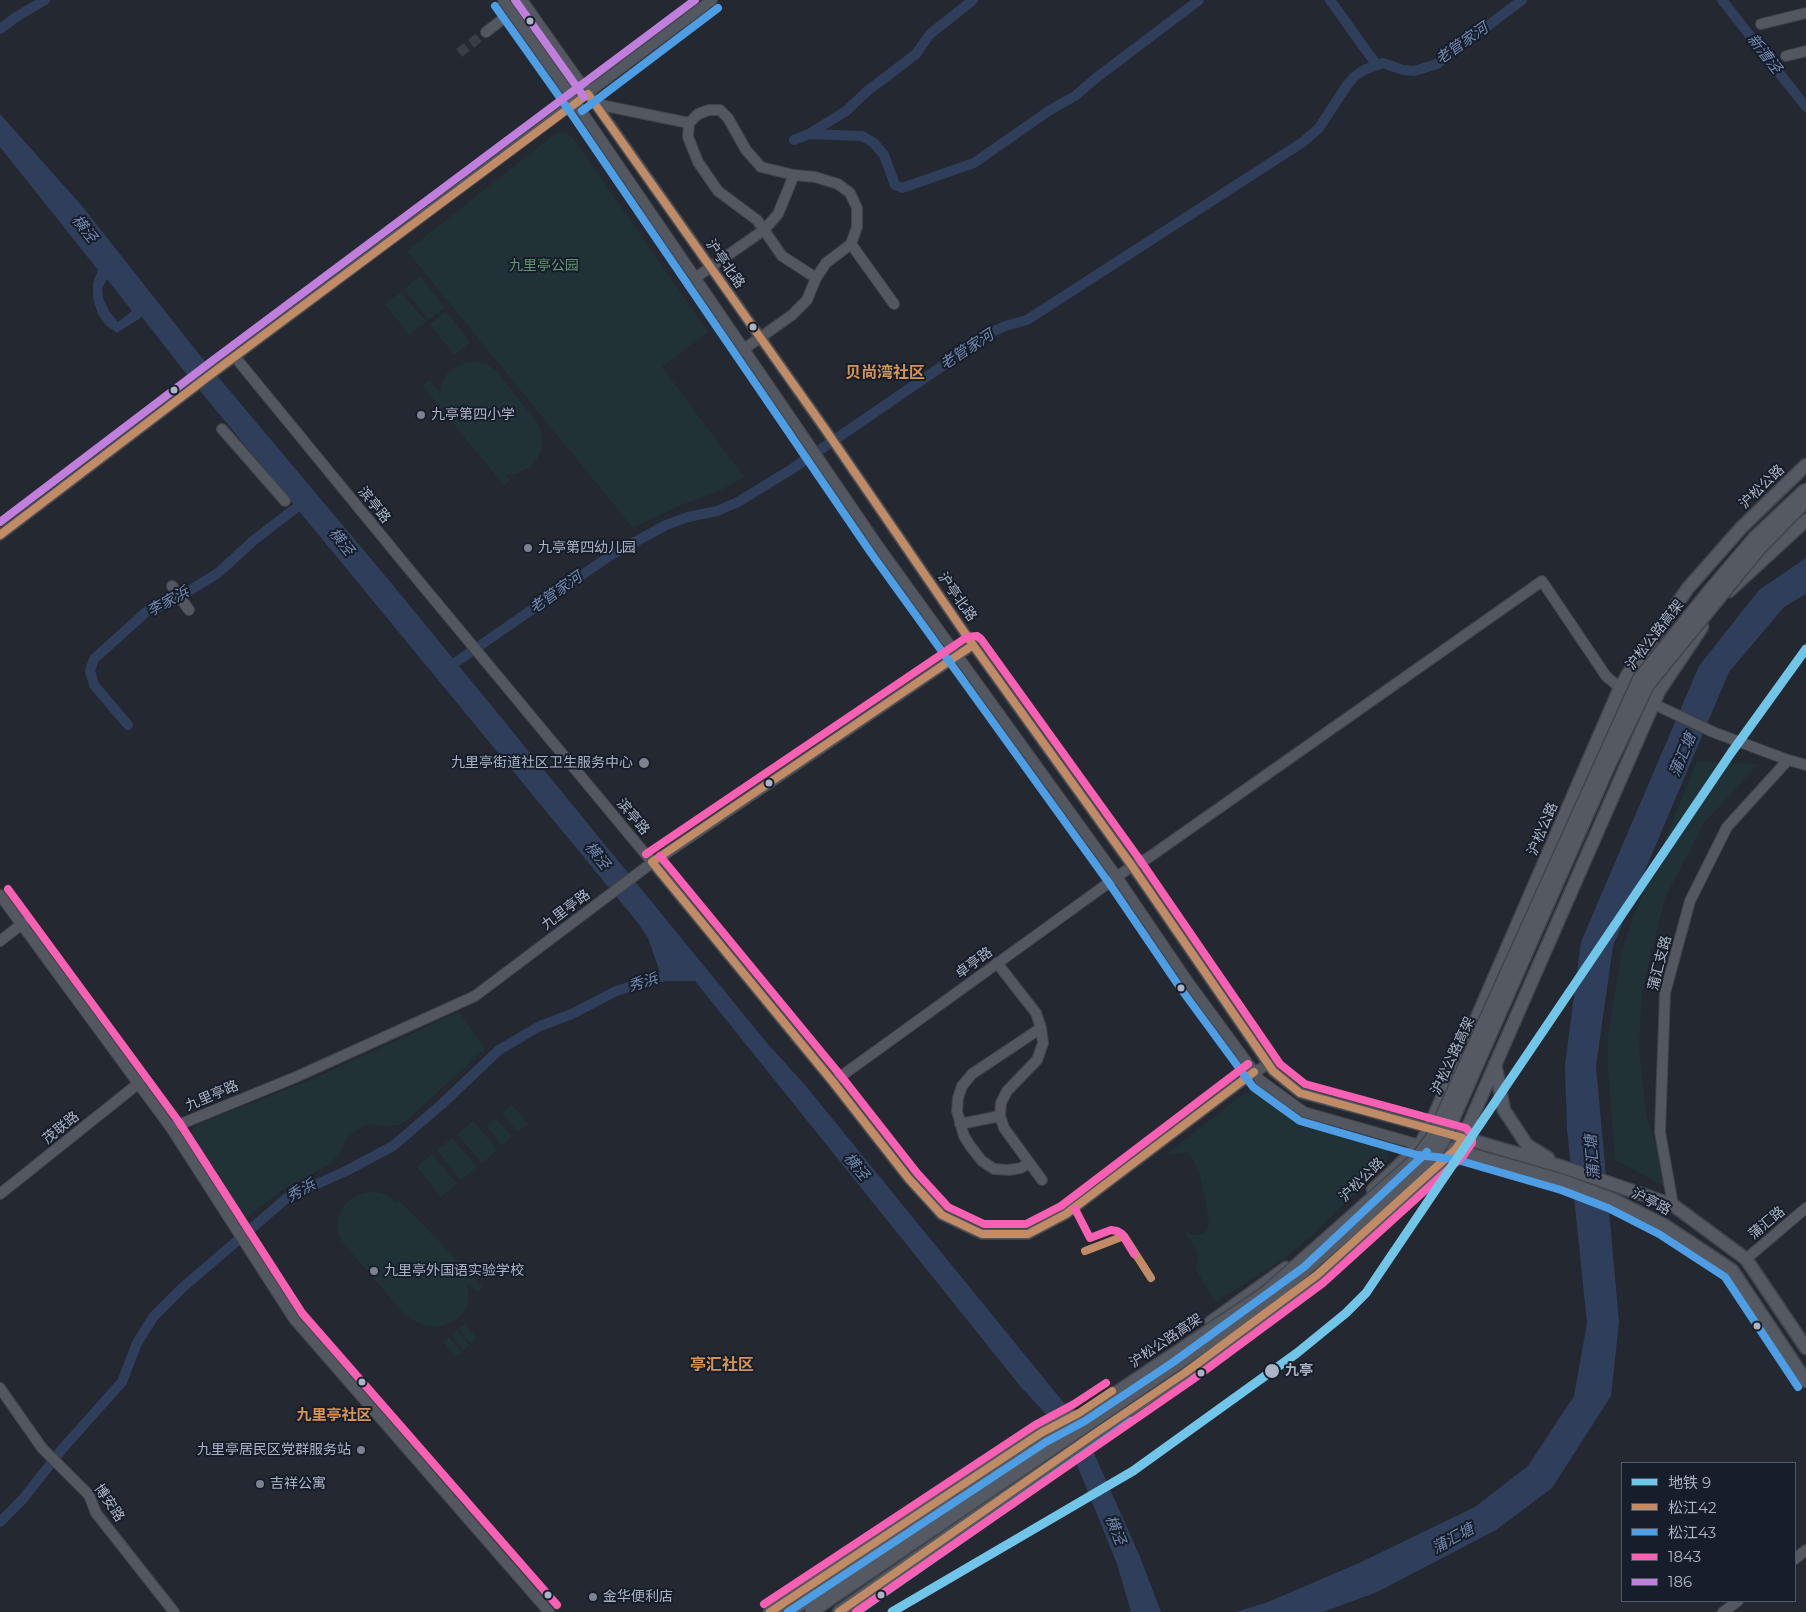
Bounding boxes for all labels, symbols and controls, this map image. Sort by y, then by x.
unlabelled marker [525,16,535,26]
water label: 老管家河 [1432,19,1492,69]
water label: 新漕泾 [1743,31,1785,77]
water label: 横泾 [68,212,100,246]
street label: 沪亭北路 [702,236,748,292]
park label: 九里亭公园 [509,258,579,274]
unlabelled marker [748,322,758,332]
water label: 老管家河 [937,326,997,374]
district label: 贝尚湾社区 [845,363,925,383]
unlabelled marker [169,385,179,395]
place label: 九亭第四小学 [431,407,515,423]
marker: 九亭第四小学 [415,409,427,421]
street label: 沪松公路 [1736,462,1788,512]
street label: 滨亭路 [354,483,394,527]
water label: 横泾 [325,525,357,559]
place label: 九亭第四幼儿园 [538,540,636,556]
marker: 九亭第四幼儿园 [522,542,534,554]
water label: 老管家河 [526,568,586,618]
street label: 沪亭北路 [934,569,980,625]
water label: 李家浜 [144,583,192,621]
street label: 沪松公路高架 [1623,597,1687,673]
water label: 蒲汇塘 [1666,731,1700,779]
place label: 九里亭街道社区卫生服务中心 [451,755,633,771]
marker: 九里亭街道社区卫生服务中心 [637,756,651,770]
unlabelled marker [764,778,774,788]
street label: 滨亭路 [613,796,653,838]
street label: 沪松公路 [1524,800,1562,858]
water label: 横泾 [581,839,613,873]
street label: 九里亭路 [539,886,593,934]
street label: 蒲汇支路 [1645,934,1675,992]
street label: 卓亭路 [952,944,996,982]
water label: 秀浜 [626,970,660,996]
unlabelled marker [1176,983,1186,993]
street label: 沪松公路高架 [1428,1014,1478,1098]
street label: 九里亭路 [183,1077,241,1115]
street label: 茂联路 [39,1108,83,1148]
water label: 蒲汇塘 [1582,1134,1604,1180]
water label: 横泾 [839,1150,873,1184]
street label: 沪松公路 [1336,1155,1388,1205]
water label: 秀浜 [284,1176,318,1206]
street label: 沪亭路 [1628,1185,1674,1219]
street label: 蒲汇路 [1746,1203,1788,1243]
place label: 九里亭外国语实验学校 [384,1263,524,1279]
marker: 九里亭外国语实验学校 [368,1265,380,1277]
street label: 沪松公路高架 [1126,1311,1206,1371]
unlabelled marker [1752,1321,1762,1331]
district label: 亭汇社区 [690,1355,754,1375]
marker: 九亭 [1263,1362,1281,1380]
place label: 九亭 [1285,1363,1313,1379]
unlabelled marker [1196,1368,1206,1378]
unlabelled marker [357,1377,367,1387]
district label: 九里亭社区 [297,1407,371,1425]
place label: 九里亭居民区党群服务站 [197,1442,351,1458]
marker: 九里亭居民区党群服务站 [355,1444,367,1456]
legend [1621,1462,1796,1602]
text: 地铁 9 [1668,1473,1711,1492]
place label: 吉祥公寓 [270,1476,326,1492]
marker: 吉祥公寓 [254,1478,266,1490]
street label: 博安路 [90,1481,128,1525]
text: 松江42 [1668,1498,1716,1517]
water label: 横泾 [1101,1513,1129,1547]
water label: 蒲汇塘 [1429,1520,1477,1558]
text: 松江43 [1668,1523,1716,1542]
text: 1843 [1668,1547,1701,1566]
text: 186 [1668,1572,1692,1591]
place label: 金华便利店 [603,1589,673,1605]
unlabelled marker [543,1590,553,1600]
unlabelled marker [876,1590,886,1600]
marker: 金华便利店 [587,1591,599,1603]

